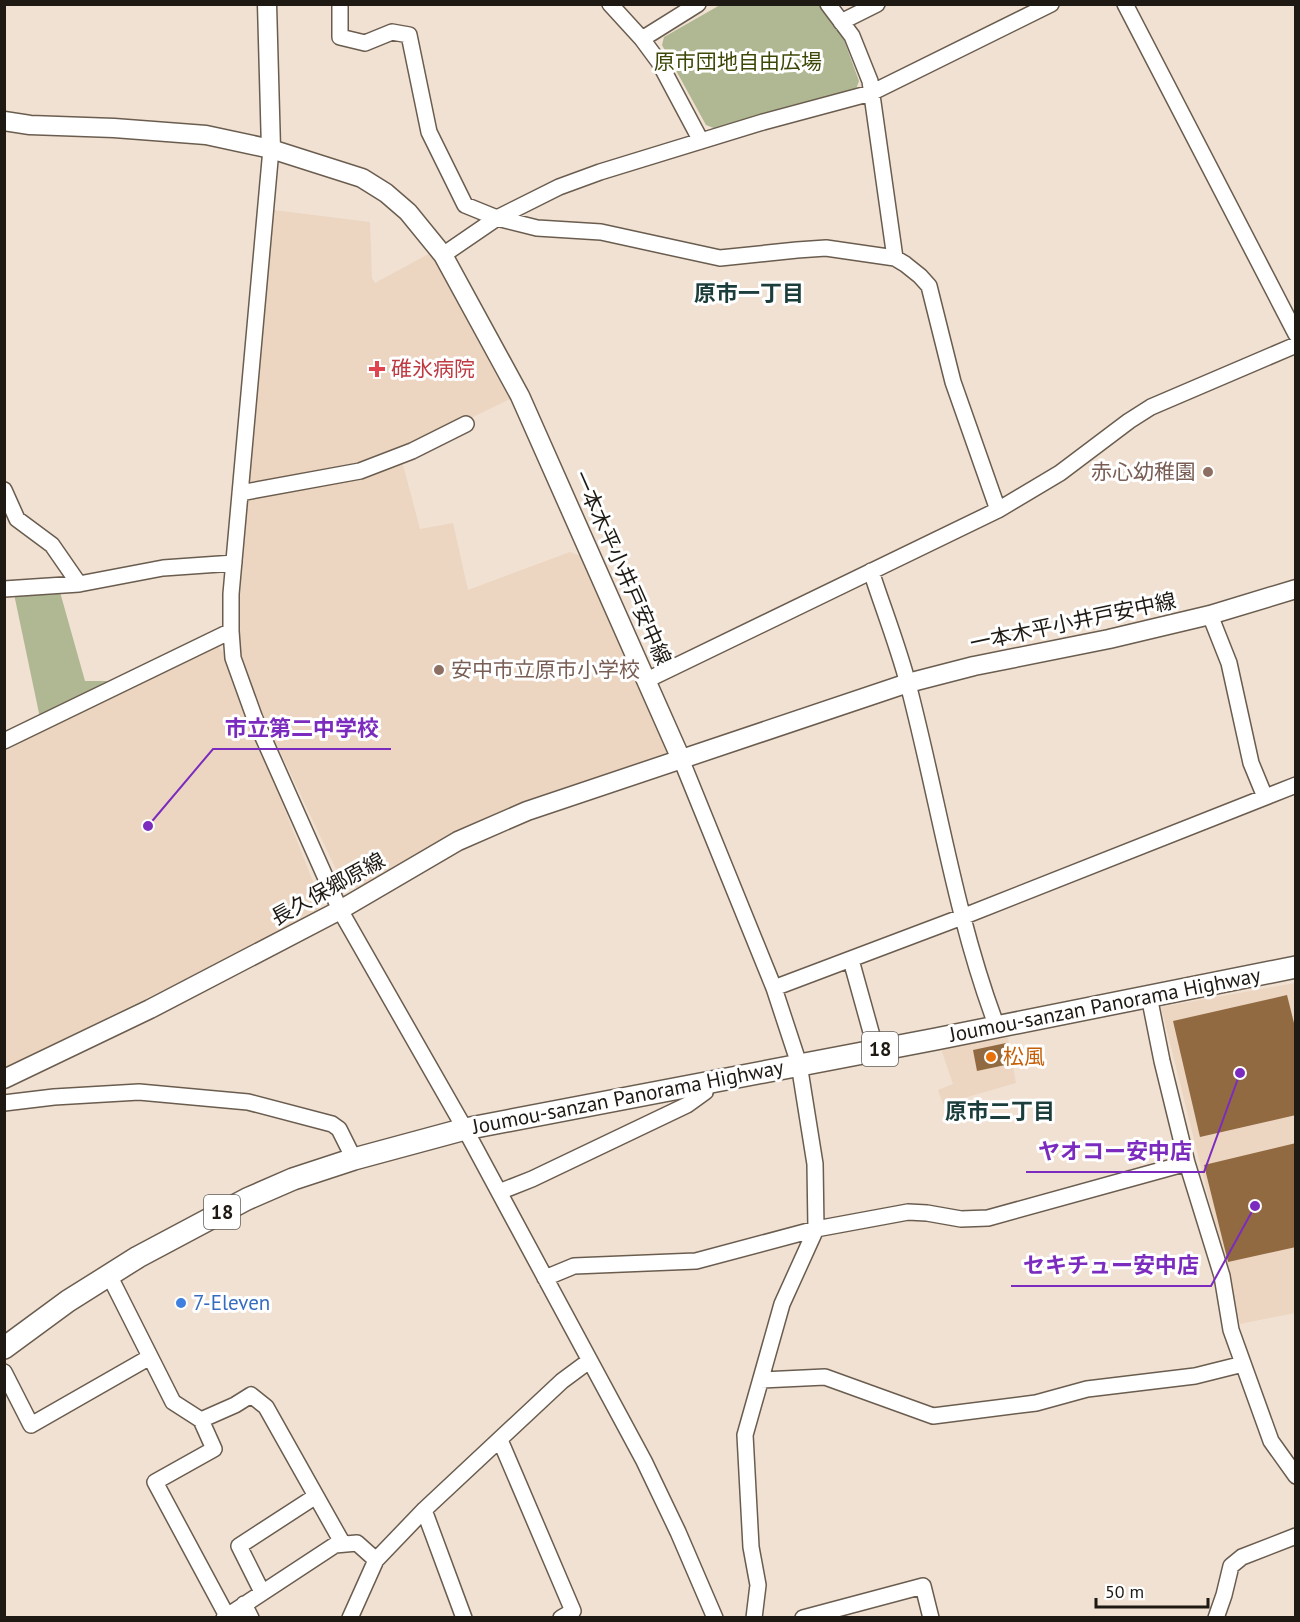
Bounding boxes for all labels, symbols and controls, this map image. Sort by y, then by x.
park label: 原市団地自由広場 [654,48,822,75]
district label: 原市一丁目 [694,279,804,307]
place label: 碓氷病院 [391,355,475,382]
marker: 碓氷病院 [368,360,386,378]
place label: 赤心幼稚園 [1091,458,1196,485]
marker: 赤心幼稚園 [1201,465,1215,479]
street label: 一本木平小井戸安中線 [567,466,677,669]
street label: 一本木平小井戸安中線 [967,586,1178,657]
place label: 安中市立原市小学校 [451,656,640,683]
marker: 安中市立原市小学校 [432,663,446,677]
callout: 市立第二中学校 [213,709,391,749]
text: 市立第二中学校 [225,714,379,742]
street label: 長久保郷原線 [266,846,389,931]
street label: Joumou-sanzan Panorama Highway [946,961,1263,1048]
road number: 18 [862,1032,898,1066]
place label: 松風 [1003,1043,1045,1070]
marker: 松風 [984,1050,998,1064]
street label: Joumou-sanzan Panorama Highway [469,1053,786,1140]
district label: 原市二丁目 [945,1097,1055,1125]
callout: ヤオコー安中店 [1026,1132,1204,1172]
text: ヤオコー安中店 [1038,1137,1192,1165]
road number: 18 [204,1195,240,1229]
callout: セキチュー安中店 [1011,1246,1211,1286]
text: セキチュー安中店 [1023,1251,1199,1279]
place label: 7-Eleven [193,1289,270,1316]
marker: 7-Eleven [174,1296,188,1310]
scale bar [1096,1571,1208,1609]
text: 50 m [1105,1580,1144,1603]

